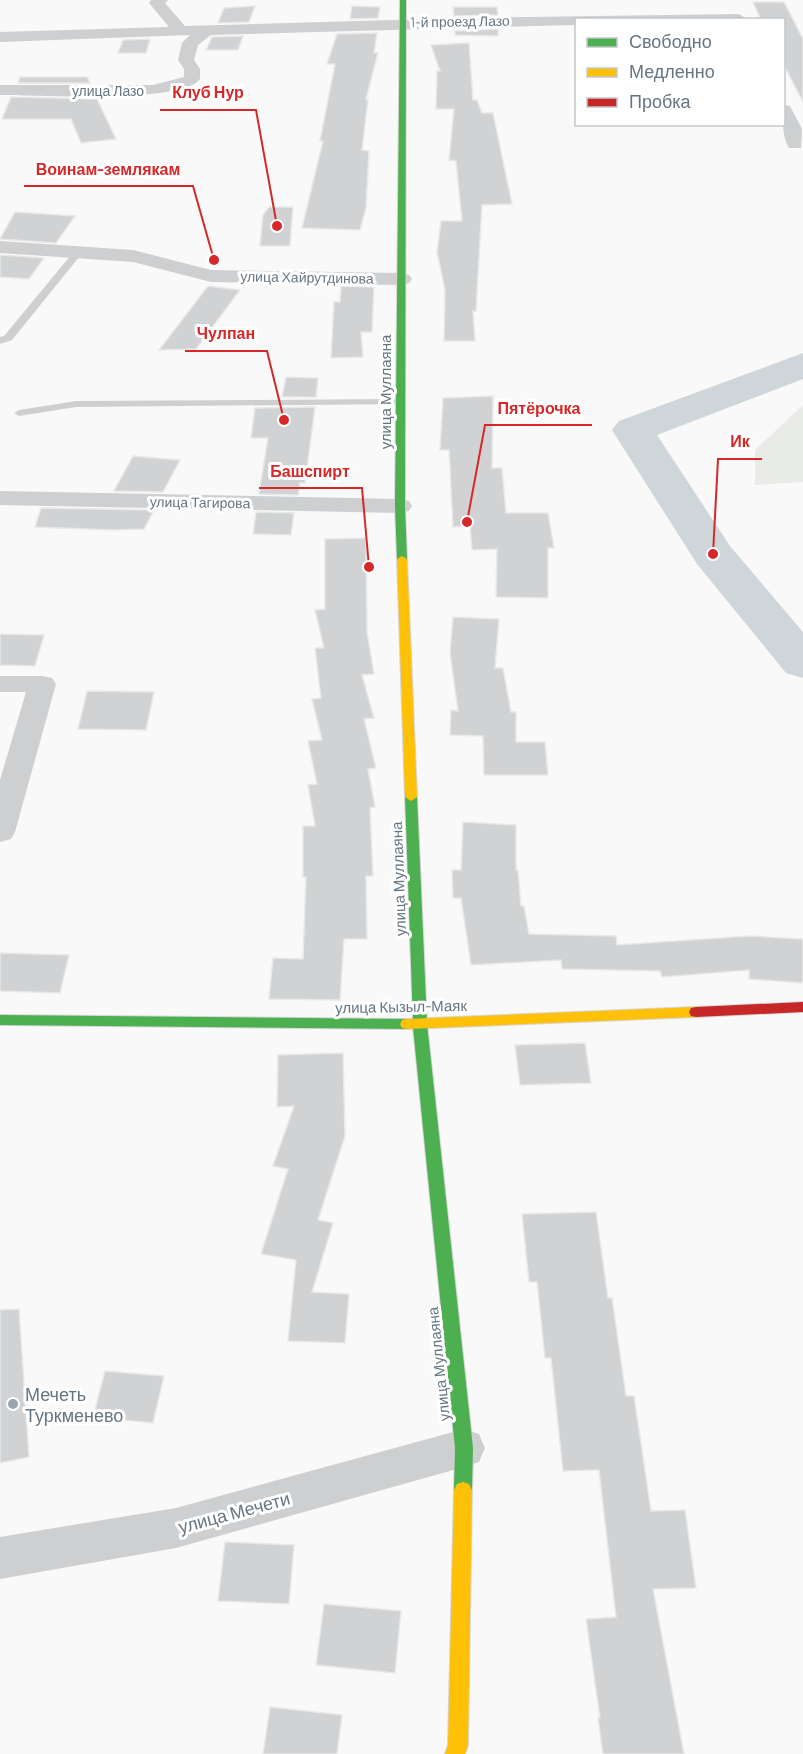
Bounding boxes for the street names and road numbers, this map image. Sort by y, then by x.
street label: 1-й проезд Лазо [410,12,510,30]
street label: улица Лазо [72,82,144,99]
street label: улица Хайрутдинова [240,267,374,287]
street label: улица Муллаяна [376,334,394,449]
street label: улица Тагирова [150,493,251,511]
street label: улица Муллаяна [387,821,409,937]
street label: улица Кызыл-Маяк [335,996,467,1016]
street label: улица Муллаяна [423,1305,453,1422]
street label: улица Мечети [176,1487,292,1537]

